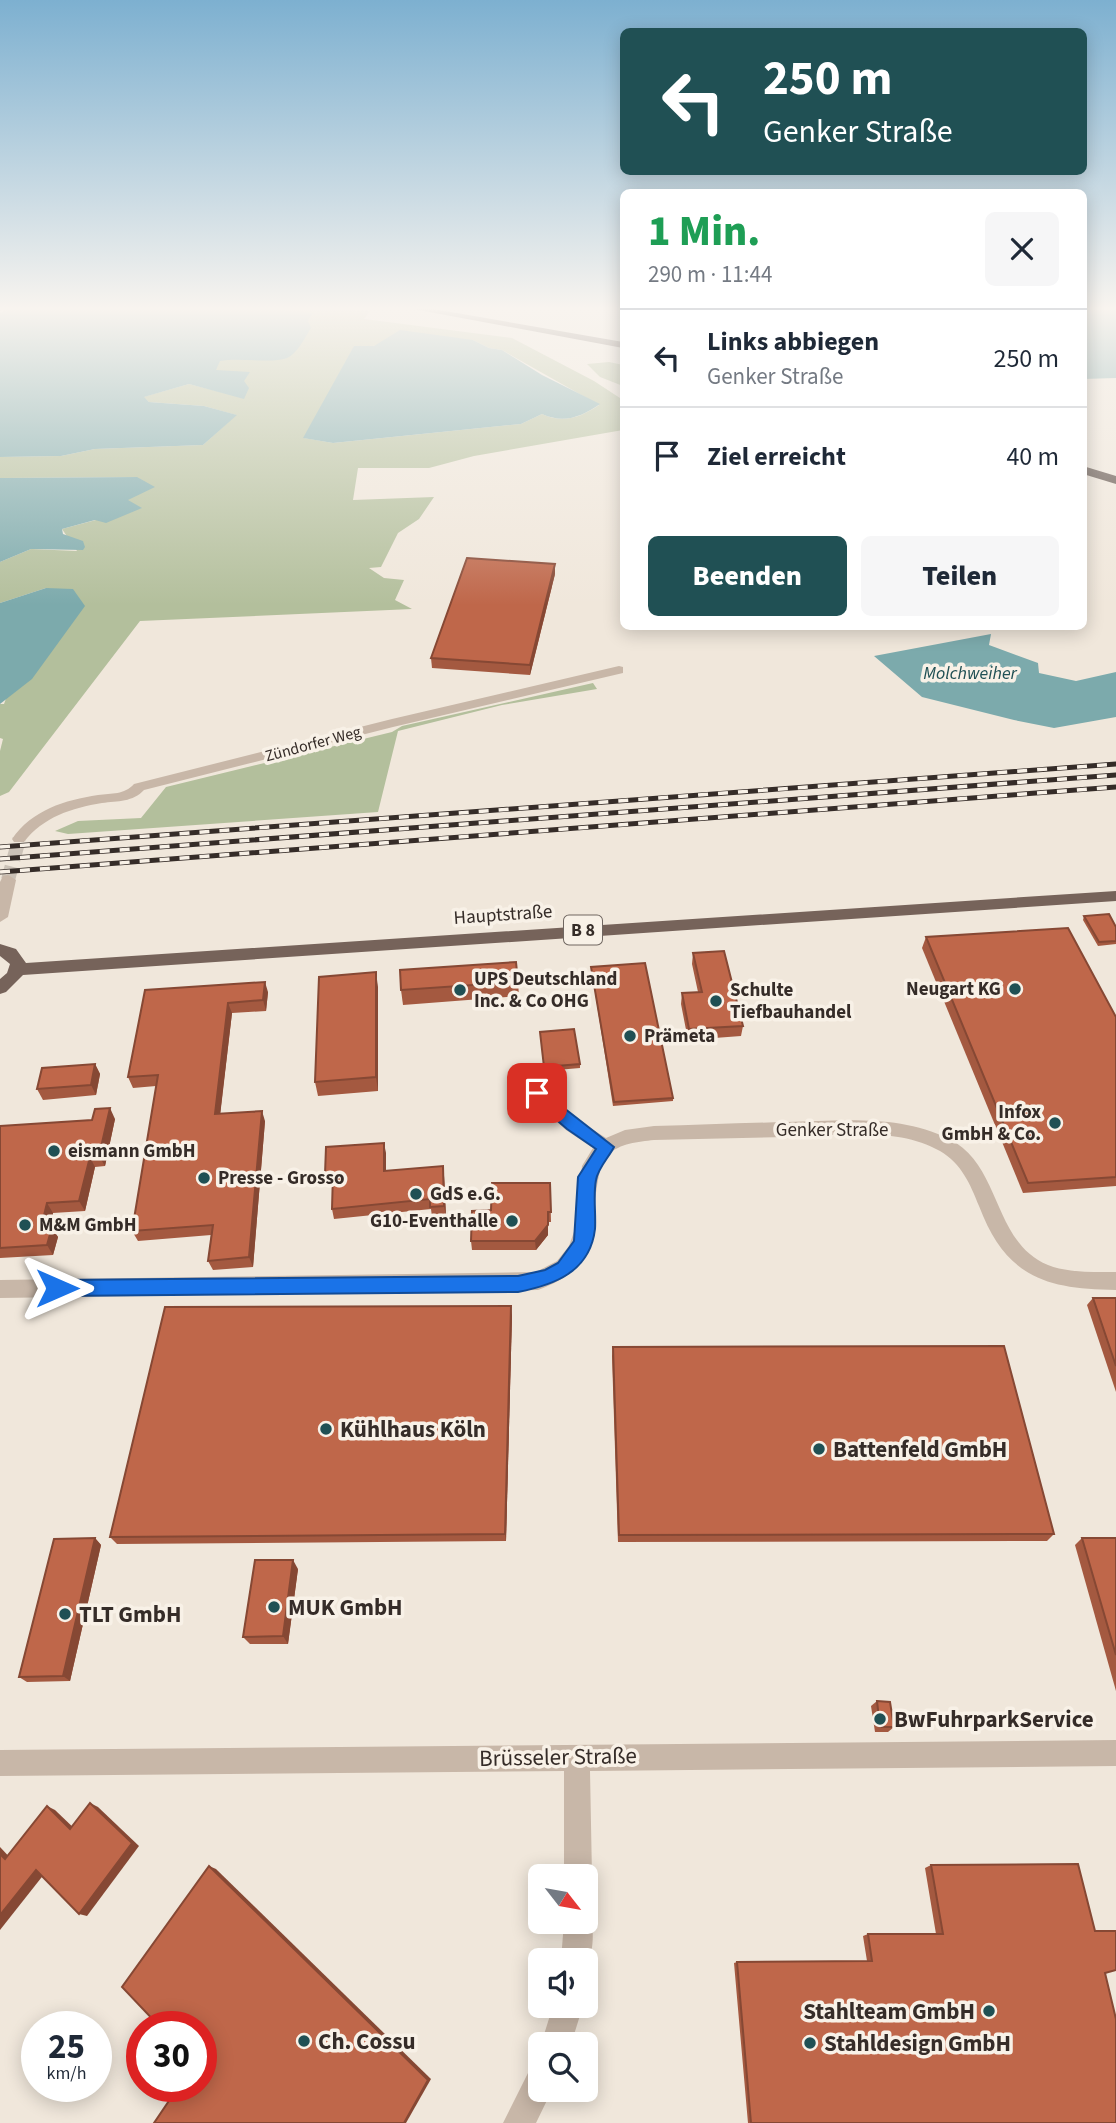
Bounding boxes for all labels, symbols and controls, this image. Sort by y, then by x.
text: 250 m [763,44,892,114]
icon: left [648,56,739,147]
text: Genker Straße [763,109,953,155]
text: 1 Min. [648,202,760,262]
button: close [985,212,1059,286]
text: 290 m · 11:44 [648,258,772,291]
text: Links abbiegen [707,323,879,360]
icon: left [648,339,686,377]
text: 250 m [993,340,1059,377]
text: Genker Straße [707,360,843,393]
icon: arrive [648,437,686,475]
text: Ziel erreicht [707,438,846,475]
text: 40 m [1006,438,1059,475]
button: Beenden [648,536,847,616]
button: Teilen [861,536,1059,616]
water label: Molchweiher [923,661,1018,686]
street label: Zündorfer Weg [263,721,363,767]
street label: Hauptstraße [453,898,553,932]
road number: B 8 [564,916,602,945]
place label: UPS Deutschland Inc. & Co OHG [474,966,617,1015]
place label: Neugart KG [906,976,1001,1003]
place label: Schulte Tiefbauhandel [730,977,852,1026]
marker: Neugart KG [1007,981,1023,997]
marker: UPS Deutschland Inc. & Co OHG [452,982,468,998]
marker: Schulte Tiefbauhandel [708,993,724,1009]
place label: Prämeta [644,1023,715,1050]
marker: Prämeta [622,1028,638,1044]
pin [507,1063,567,1123]
icon: arrive [518,1074,556,1112]
place label: Infox GmbH & Co. [942,1099,1041,1148]
marker: Infox GmbH & Co. [1047,1115,1063,1131]
street label: Genker Straße [776,1117,888,1144]
place label: eismann GmbH [68,1138,195,1165]
marker: eismann GmbH [46,1143,62,1159]
place label: Presse - Grosso [218,1165,344,1192]
marker: Presse - Grosso [196,1170,212,1186]
place label: GdS e.G. [430,1181,501,1208]
marker: GdS e.G. [408,1186,424,1202]
place label: G10-Eventhalle [370,1208,498,1235]
place label: M&M GmbH [39,1212,137,1239]
marker: G10-Eventhalle [504,1213,520,1229]
marker: M&M GmbH [17,1217,33,1233]
position arrow [20,1251,94,1325]
place label: Kühlhaus Köln [340,1413,486,1446]
marker: Kühlhaus Köln [318,1421,334,1437]
place label: Battenfeld GmbH [833,1433,1007,1466]
marker: Battenfeld GmbH [811,1441,827,1457]
place label: MUK GmbH [288,1591,403,1624]
place label: TLT GmbH [79,1598,181,1631]
marker: MUK GmbH [266,1599,282,1615]
marker: TLT GmbH [57,1606,73,1622]
place label: BwFuhrparkService [894,1703,1094,1736]
marker: BwFuhrparkService [872,1711,888,1727]
street label: Brüsseler Straße [479,1739,637,1775]
north arrow [528,1864,598,1934]
map controls [528,1864,598,2102]
button: sound [528,1948,598,2018]
place label: Stahlteam GmbH [803,1995,975,2028]
marker: Stahlteam GmbH [981,2003,997,2019]
speed limit sign: 30 [126,2011,217,2102]
text: 25 [48,2022,85,2072]
place label: Ch. Cossu [318,2025,416,2058]
place label: Stahldesign GmbH [824,2027,1011,2060]
button: search [528,2032,598,2102]
marker: Ch. Cossu [296,2033,312,2049]
marker: Stahldesign GmbH [802,2035,818,2051]
text: km/h [47,2061,86,2086]

